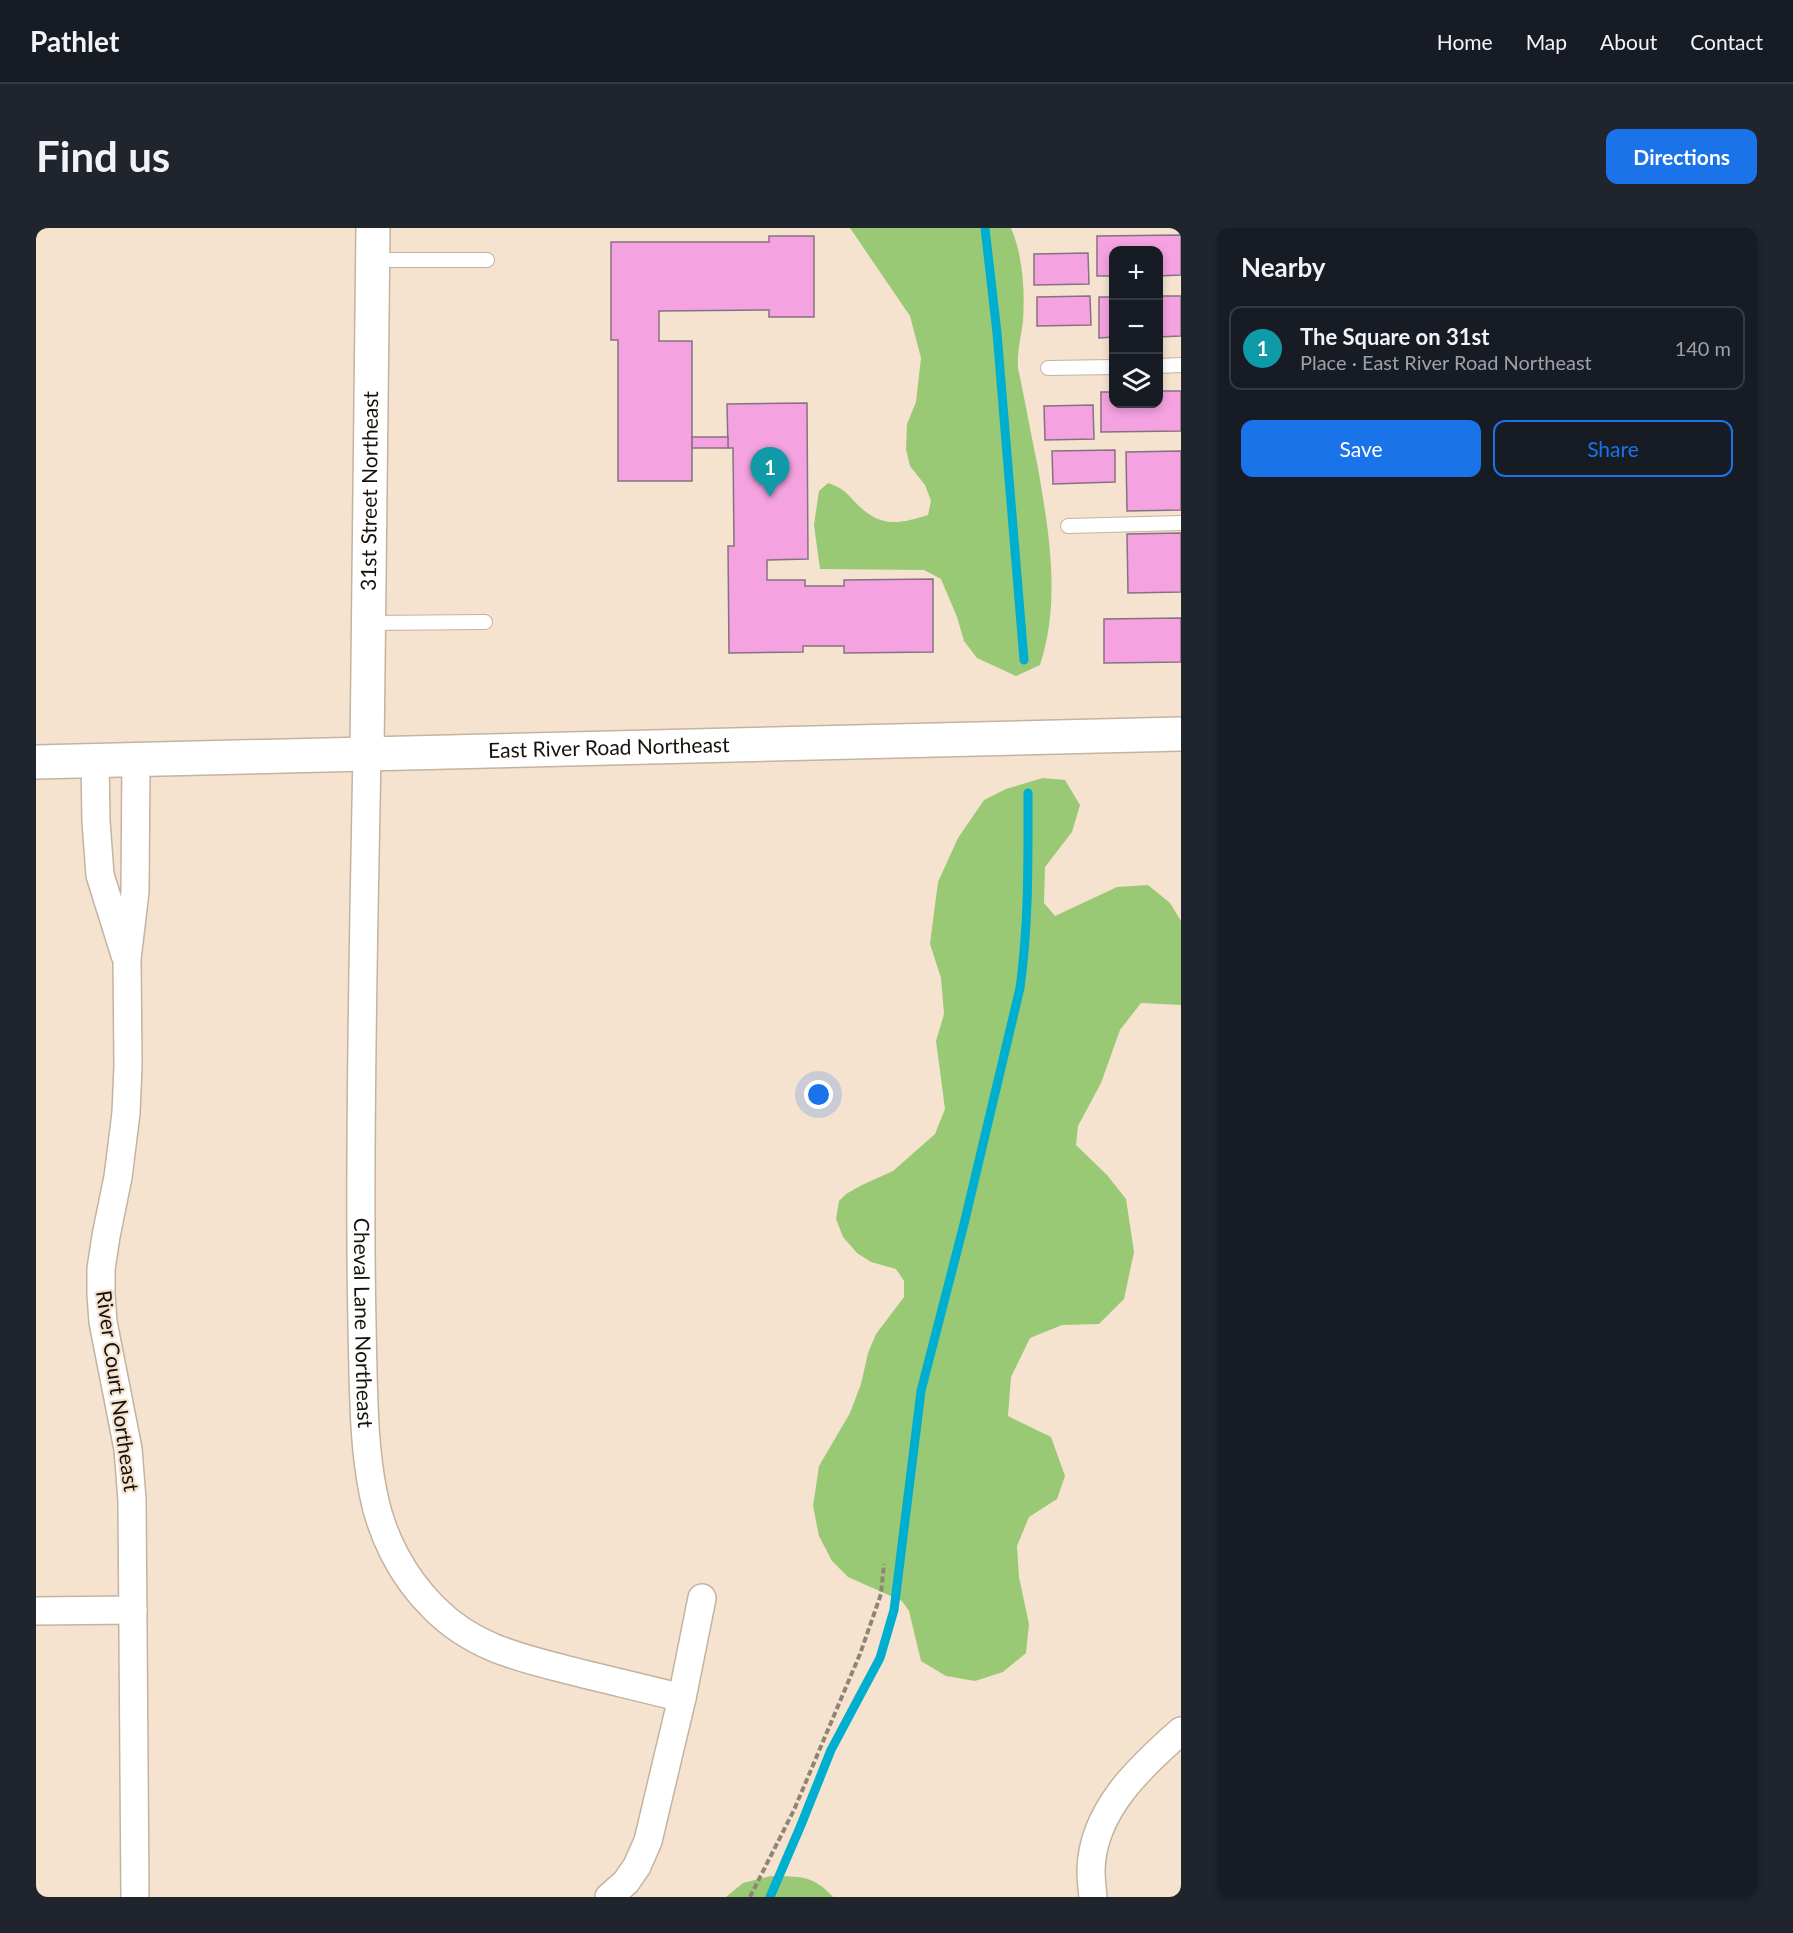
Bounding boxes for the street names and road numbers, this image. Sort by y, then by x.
street label: 31st Street Northeast [355,390,382,591]
street label: East River Road Northeast [488,731,730,762]
street label: Cheval Lane Northeast [350,1218,379,1429]
street label: River Court Northeast [92,1289,145,1493]

